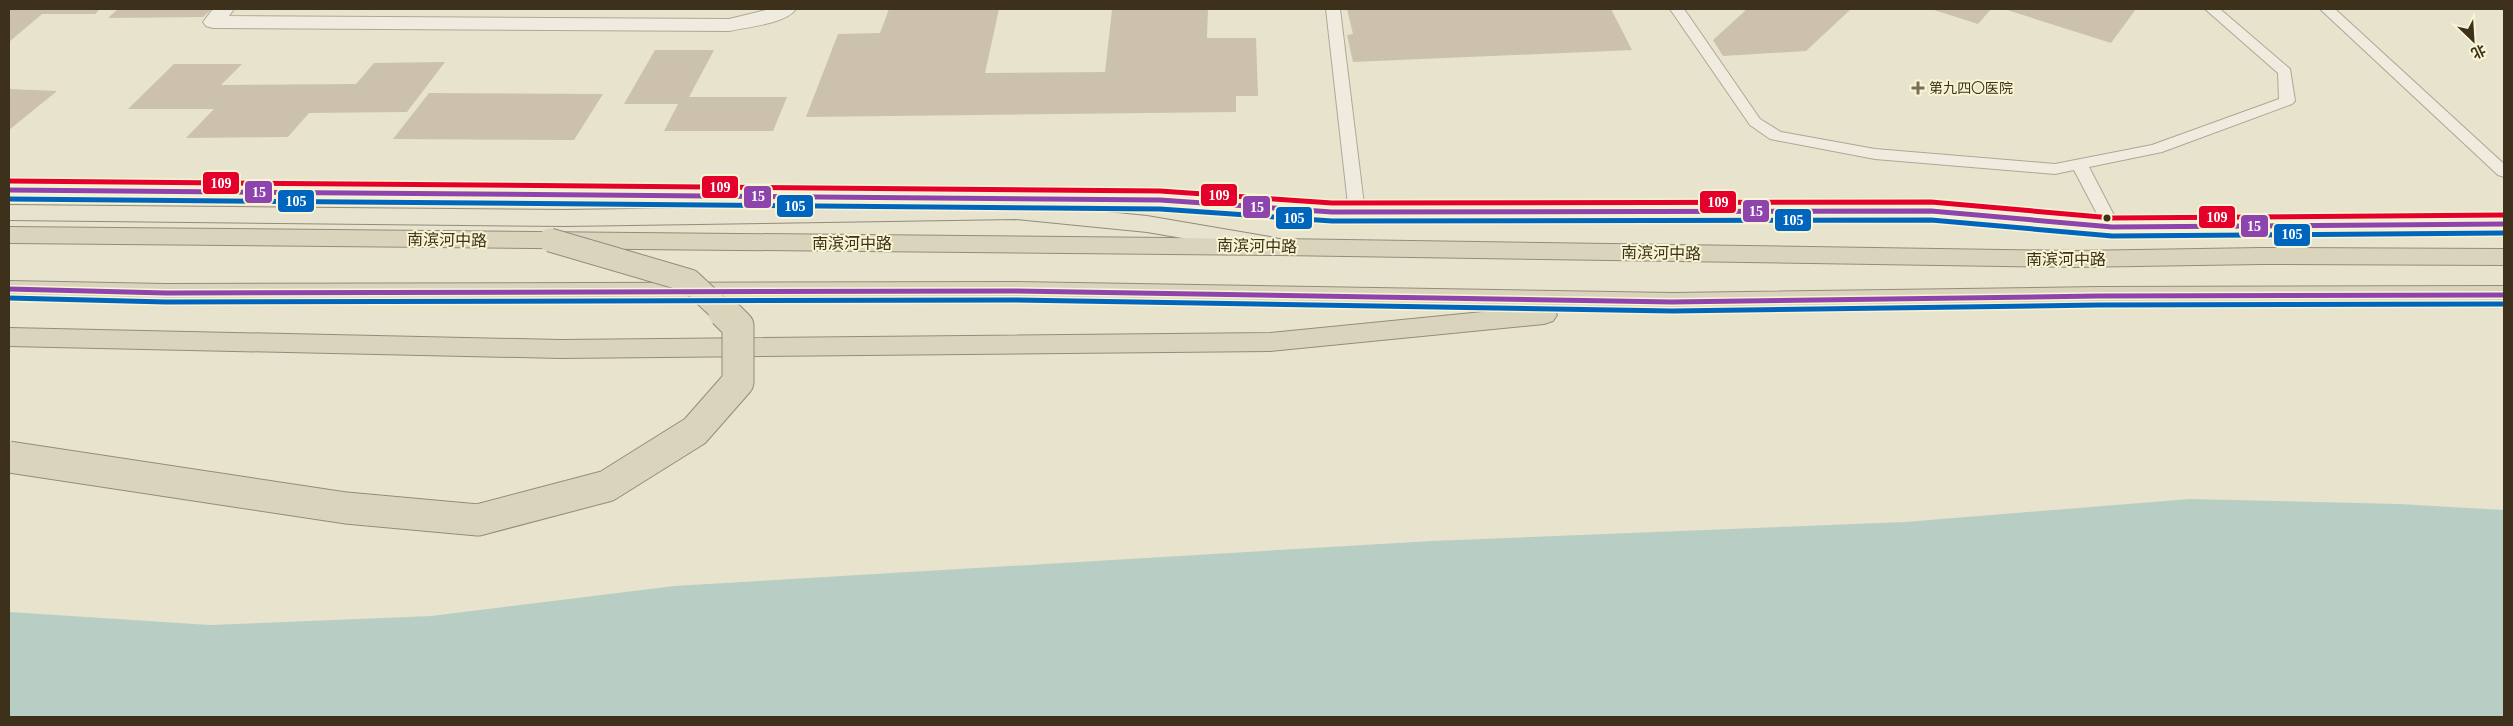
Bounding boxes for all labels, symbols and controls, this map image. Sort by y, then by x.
north arrow [2448,15,2498,65]
text: 北 [2469,42,2488,61]
place label: 第九四〇医院 [1929,80,2013,96]
marker: 第九四〇医院 [1911,81,1925,95]
line badge: 109 [202,171,240,195]
line badge: 109 [701,175,739,199]
text: 109 [211,176,232,191]
line badge: 15 [244,180,273,204]
text: 109 [710,180,731,195]
line badge: 109 [1200,183,1238,207]
text: 15 [252,185,266,200]
line badge: 15 [743,185,772,209]
text: 109 [1209,188,1230,203]
line badge: 105 [277,189,315,213]
text: 15 [751,189,765,204]
line badge: 109 [1699,190,1737,214]
text: 105 [286,194,307,209]
line badge: 105 [776,194,814,218]
line badge: 15 [1242,195,1271,219]
text: 109 [1708,195,1729,210]
text: 105 [785,199,806,214]
line badge: 15 [1742,199,1770,223]
text: 15 [1250,200,1264,215]
text: 15 [1749,204,1763,219]
line badge: 109 [2198,205,2236,229]
line badge: 105 [1275,206,1313,230]
line badge: 105 [1774,208,1812,232]
text: 109 [2207,210,2228,225]
text: 105 [1284,211,1305,226]
text: 105 [1783,213,1804,228]
unlabelled marker [2102,213,2112,223]
line badge: 15 [2240,214,2269,238]
text: 15 [2247,219,2261,234]
line badge: 105 [2273,223,2311,247]
text: 105 [2282,227,2303,242]
street label: 南滨河中路 [407,231,487,249]
street label: 南滨河中路 [812,235,892,252]
street label: 南滨河中路 [1217,237,1297,255]
street label: 南滨河中路 [1621,244,1701,262]
street label: 南滨河中路 [2026,251,2106,268]

